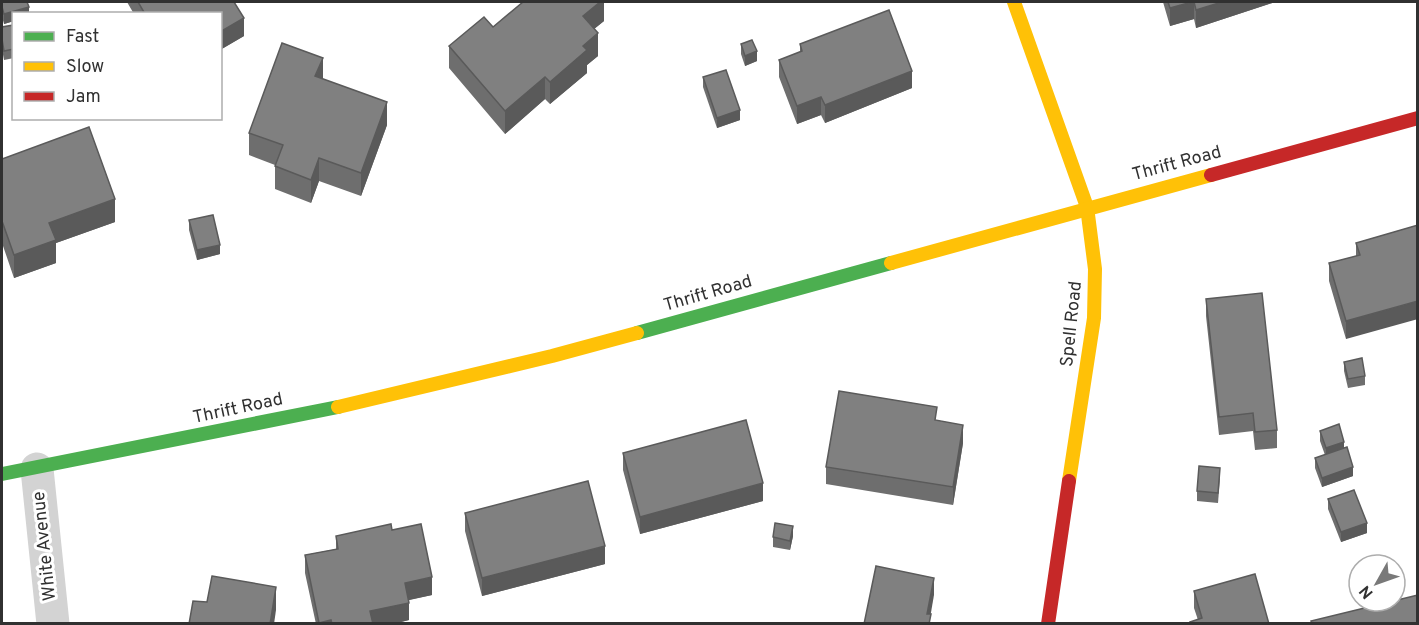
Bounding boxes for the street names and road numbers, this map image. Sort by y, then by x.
street label: Thrift Road [1130,141,1224,187]
street label: Thrift Road [661,270,755,318]
street label: Spell Road [1056,280,1088,368]
street label: Thrift Road [191,388,285,430]
street label: White Avenue [28,490,62,602]

